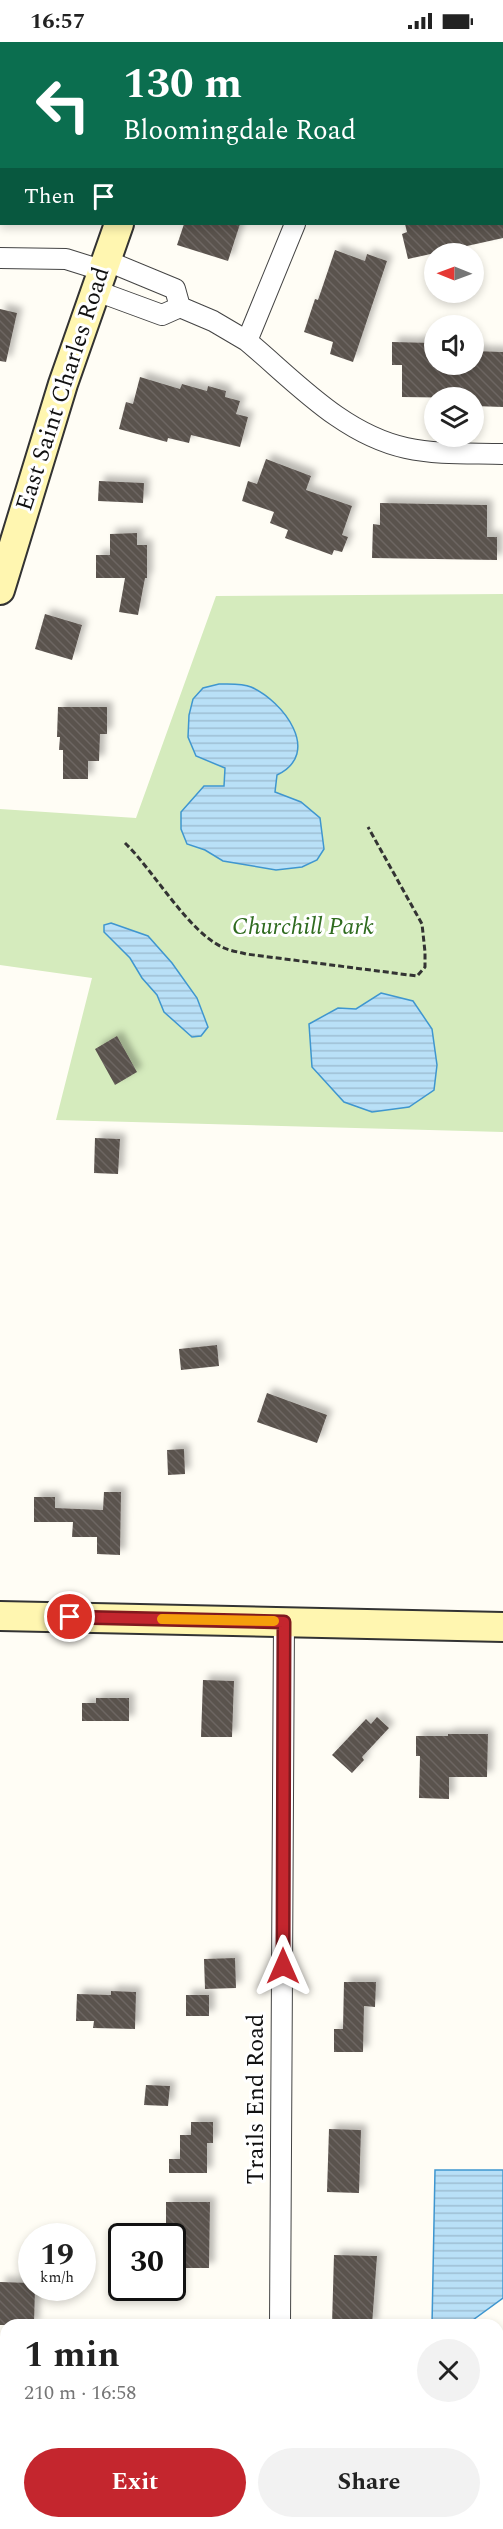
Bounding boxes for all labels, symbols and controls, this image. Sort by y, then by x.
text: 16:57 [30,5,85,38]
text: 130 m [123,53,242,116]
icon: left [24,66,102,144]
text: Bloomingdale Road [123,110,356,152]
text: Then [24,180,75,213]
icon: arrive [87,180,120,213]
north arrow [424,243,484,303]
map controls [424,243,484,447]
street label: East Saint Charles Road [7,262,119,516]
button: sound [424,315,484,375]
button: layers [424,387,484,447]
park label: Churchill Park [232,909,374,945]
pin [44,1591,95,1642]
icon: arrive [53,1600,86,1633]
position arrow [251,1934,315,1998]
street label: Trails End Road [238,2013,274,2185]
speed limit sign: 30 [108,2223,186,2301]
text: 19 [40,2232,74,2278]
text: km/h [40,2266,74,2289]
text: 1 min [24,2328,120,2383]
button: close [417,2339,480,2402]
text: 210 m · 16:58 [24,2378,136,2408]
button: Exit [24,2448,246,2517]
button: Share [258,2448,480,2517]

